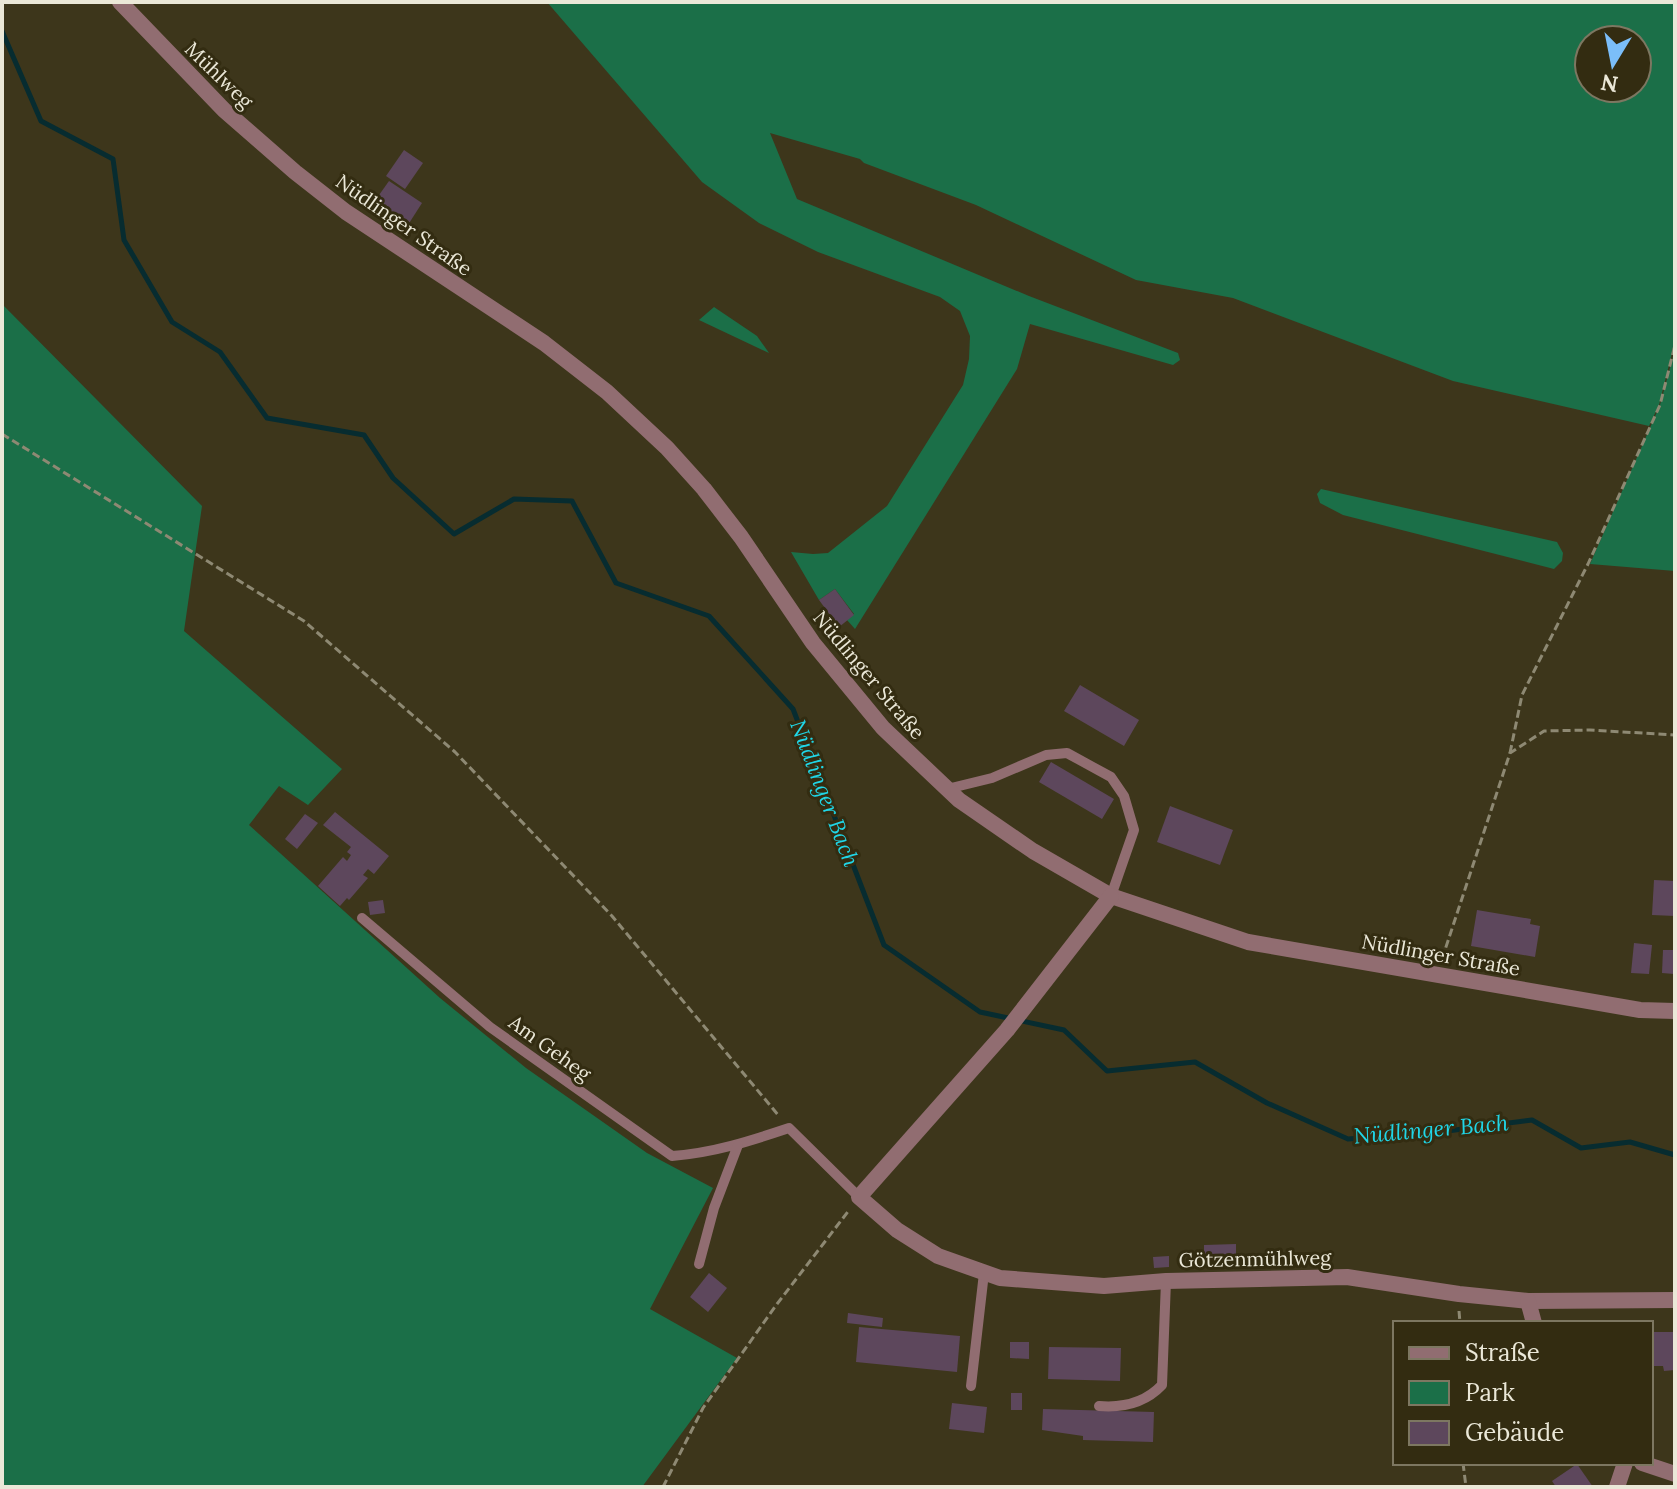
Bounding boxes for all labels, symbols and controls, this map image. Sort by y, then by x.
north arrow [1573,24,1653,104]
street label: Mühlweg [180,36,259,114]
text: N [1599,68,1620,99]
street label: Nüdlinger Straße [331,168,477,281]
street label: Nüdlinger Straße [808,605,931,744]
water label: Nüdlinger Bach [784,716,866,871]
street label: Nüdlinger Straße [1360,928,1522,981]
street label: Am Geheg [503,1009,597,1086]
water label: Nüdlinger Bach [1352,1108,1510,1150]
street label: Götzenmühlweg [1179,1245,1332,1272]
legend [1393,1321,1653,1465]
text: Straße [1465,1337,1540,1368]
text: Park [1465,1377,1515,1408]
text: Gebäude [1465,1417,1564,1448]

